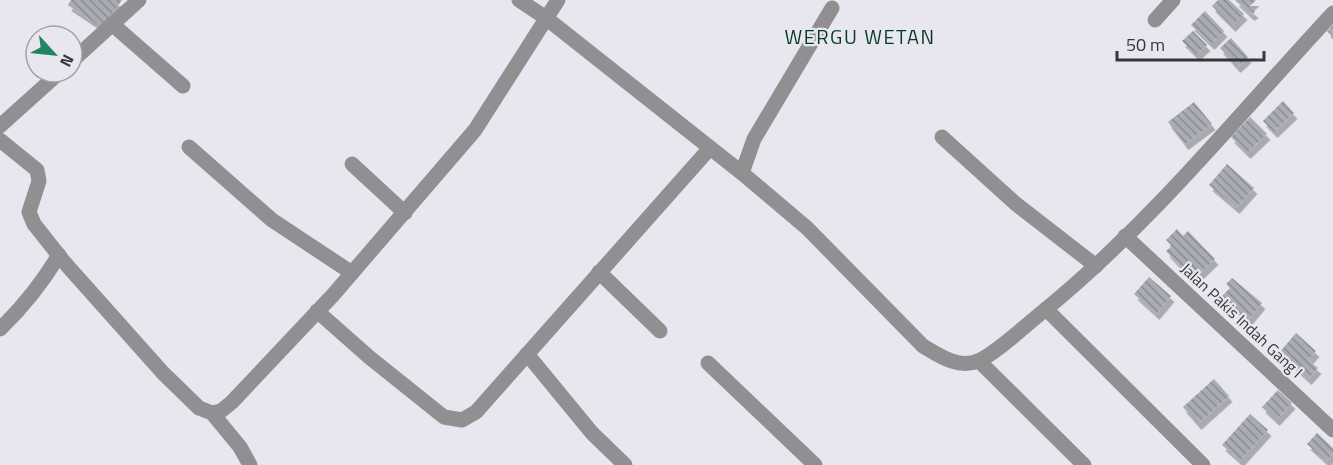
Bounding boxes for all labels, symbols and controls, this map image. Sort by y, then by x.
district label: WERGU WETAN [785,21,936,52]
north arrow [24,24,84,84]
scale bar [1117,24,1264,62]
text: 50 m [1126,31,1165,58]
text: N [54,50,81,71]
street label: Jalan Pakis Indah Gang I [1176,257,1308,383]

